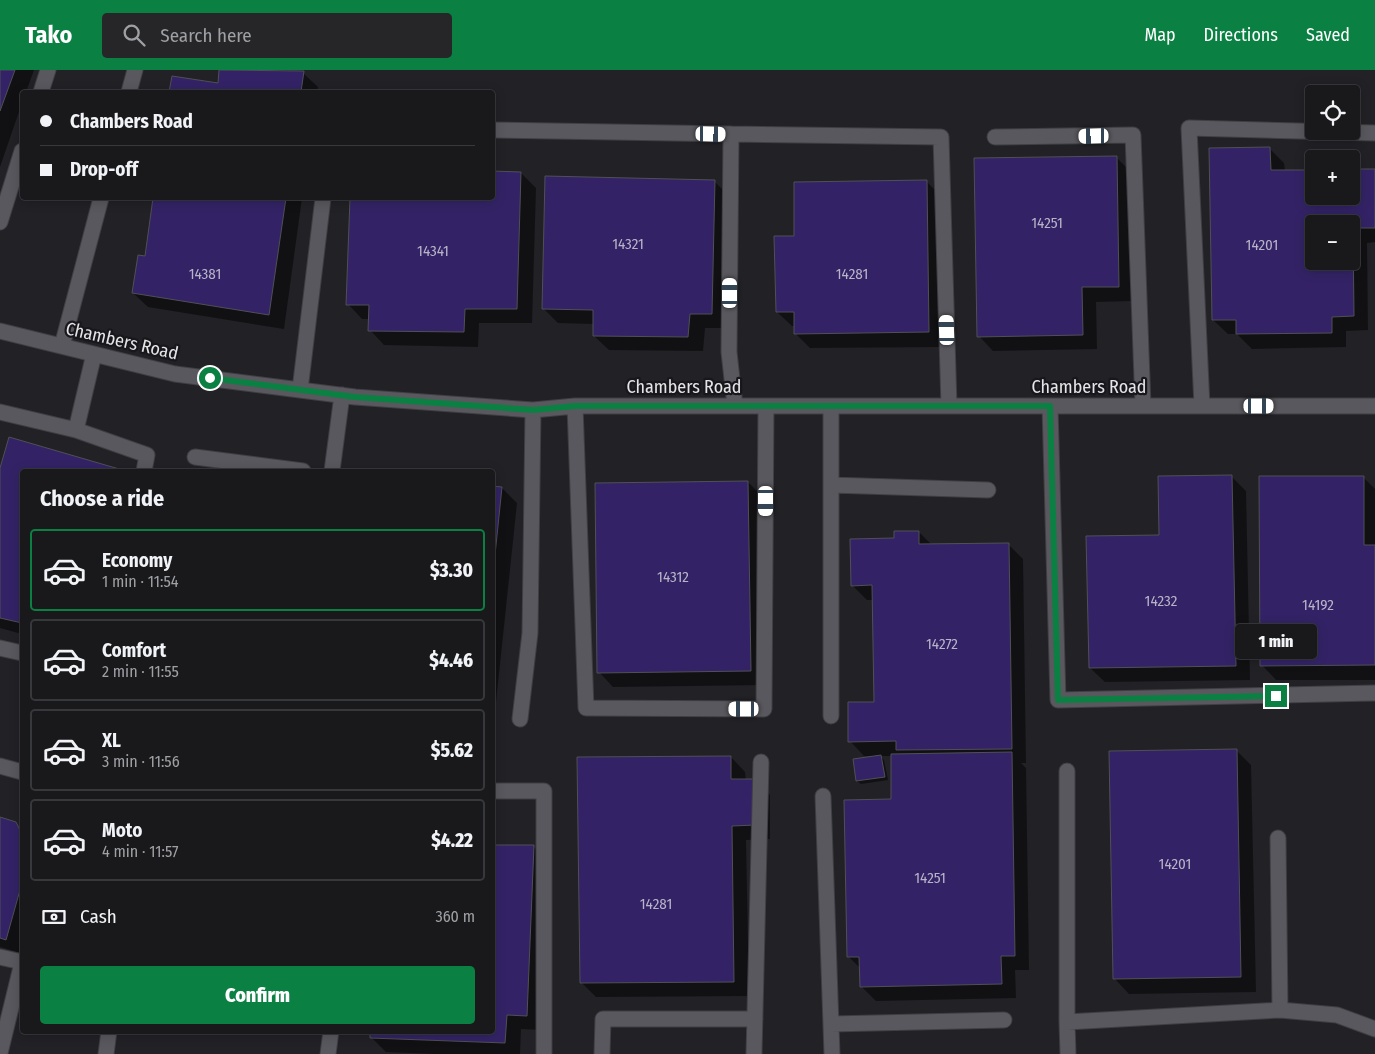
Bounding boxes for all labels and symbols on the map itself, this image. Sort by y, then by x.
car [695,126,726,142]
car [1078,128,1109,144]
house number: 14251 [1031,214,1063,232]
house number: 14321 [612,235,644,253]
house number: 14201 [1246,236,1278,254]
house number: 14341 [417,242,449,260]
house number: 14381 [189,265,221,283]
house number: 14281 [836,265,868,283]
car [722,278,737,308]
car [938,315,955,345]
street label: Chambers Road [64,317,180,365]
route start [199,367,221,389]
street label: Chambers Road [627,376,741,398]
street label: Chambers Road [1032,376,1146,398]
car [1244,399,1274,414]
car [758,486,773,516]
house number: 14312 [657,568,689,586]
house number: 14232 [1145,592,1178,610]
house number: 14192 [1302,596,1334,614]
callout: 1 min [1235,624,1317,658]
house number: 14272 [926,635,958,653]
route end [1265,685,1287,707]
car [729,702,759,717]
house number: 14201 [1159,855,1191,873]
house number: 14251 [914,869,946,887]
house number: 14281 [640,895,672,913]

